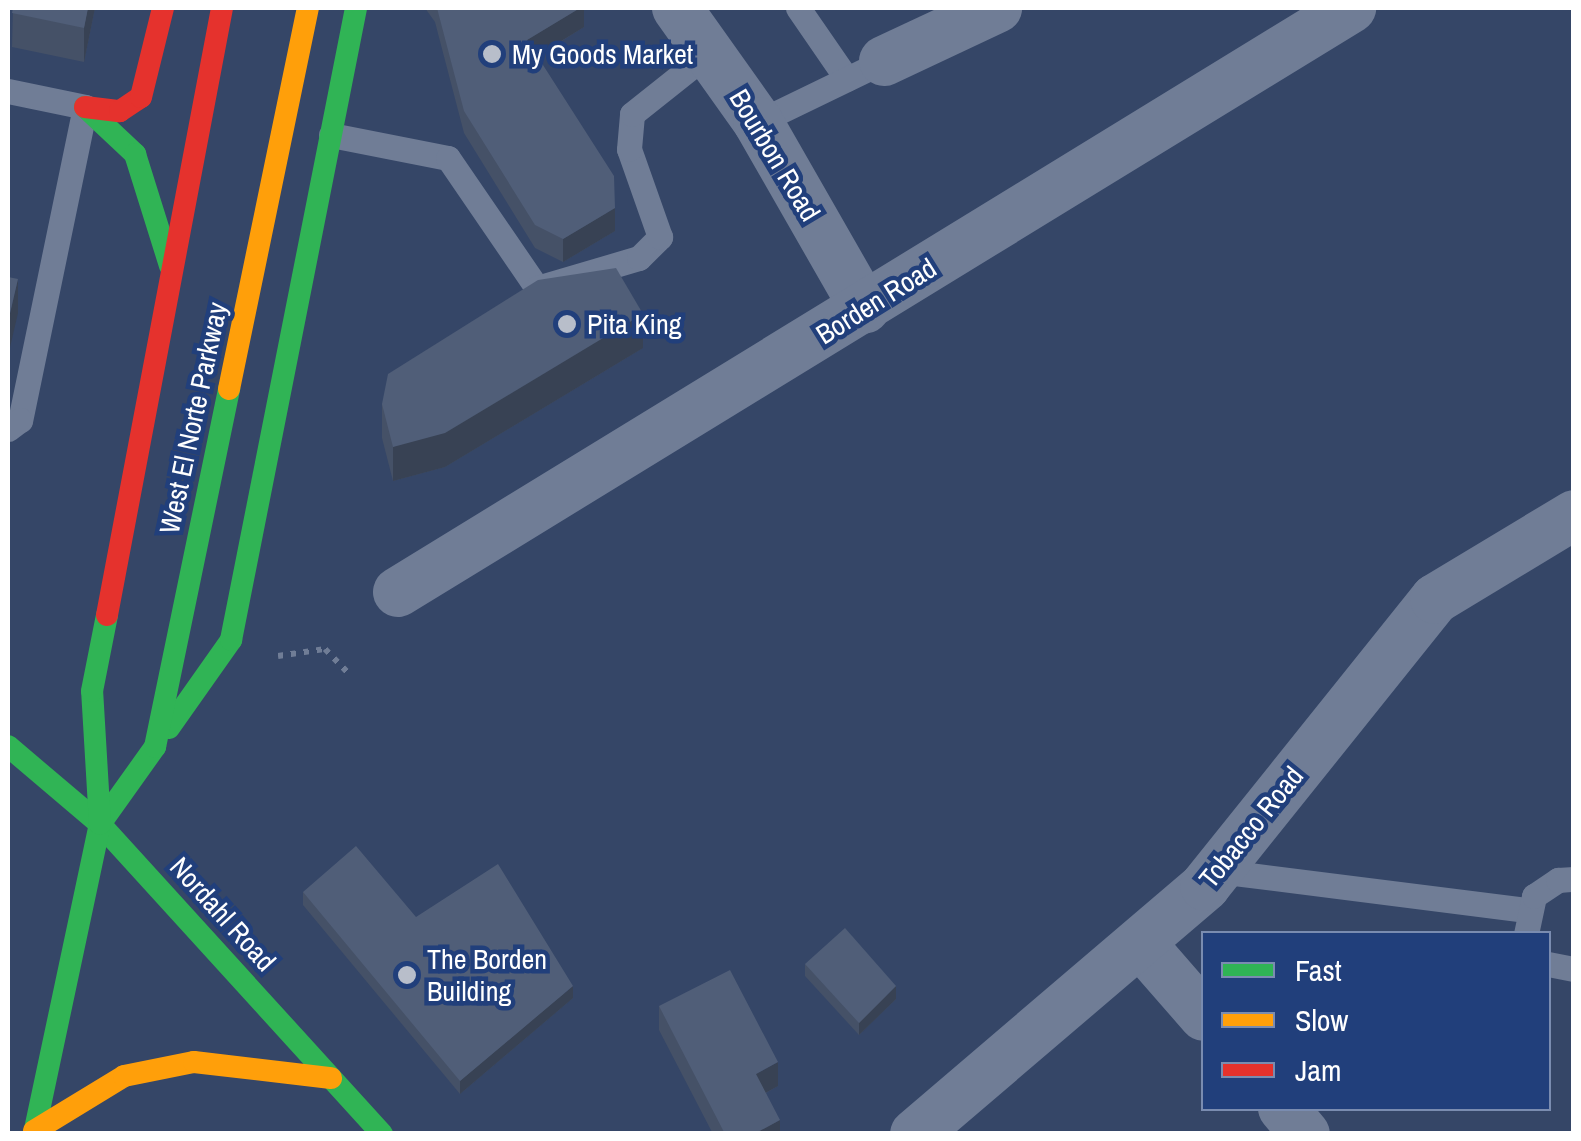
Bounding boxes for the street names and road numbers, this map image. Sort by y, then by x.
street label: Bourbon Road [722,83,828,227]
street label: Borden Road [810,251,942,351]
street label: West El Norte Parkway [152,299,234,537]
street label: Tobacco Road [1192,759,1310,895]
street label: Nordahl Road [163,850,283,978]

